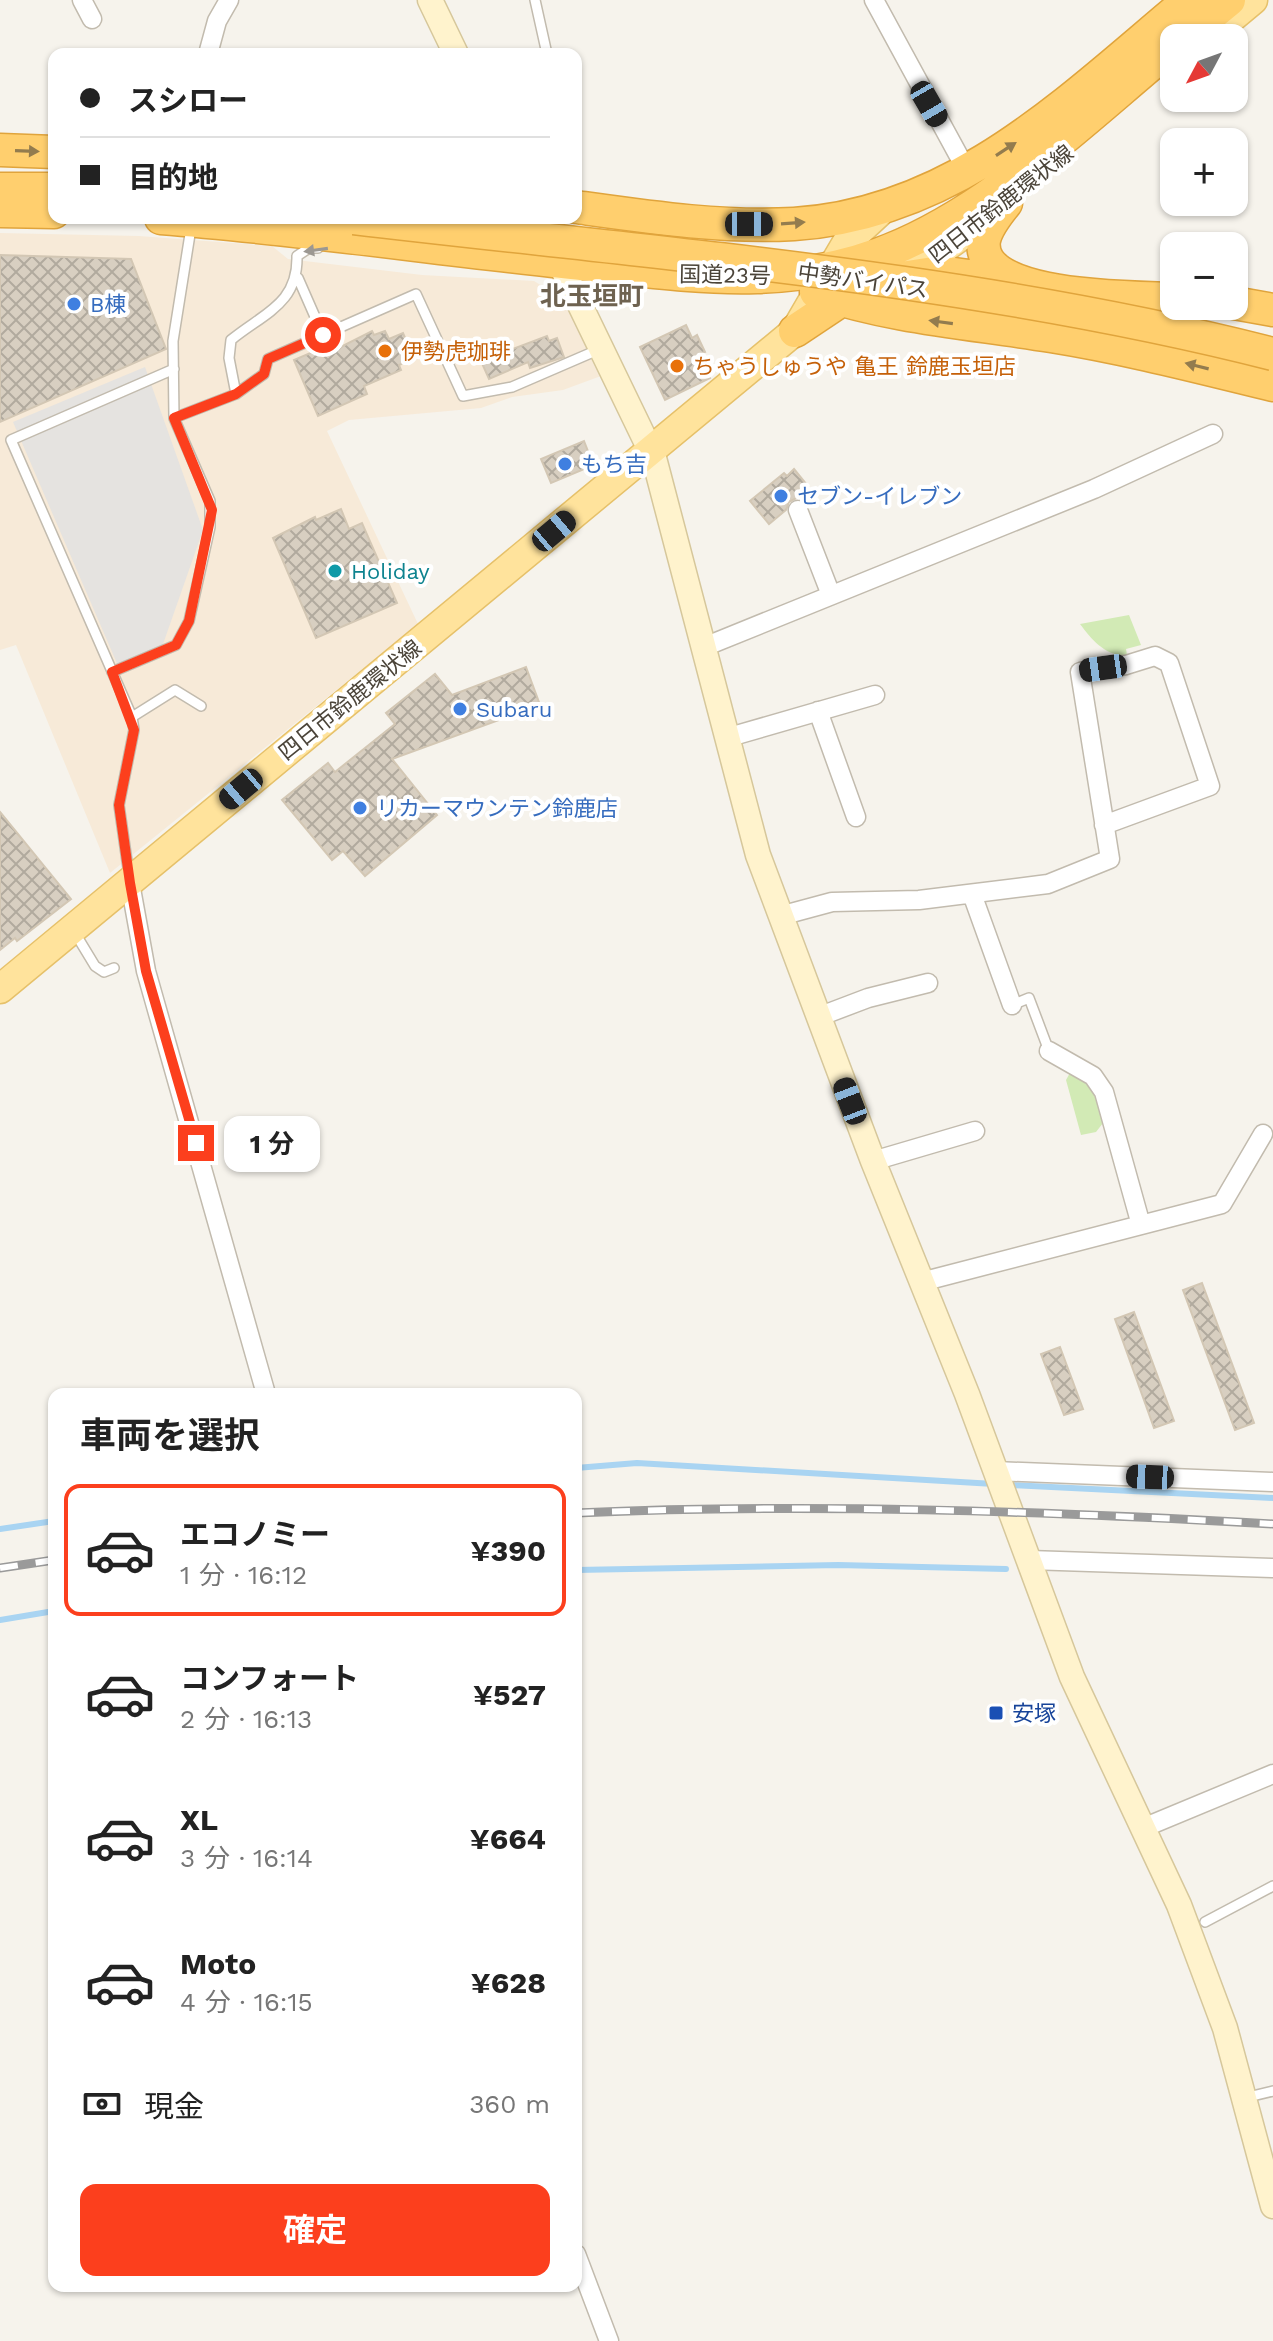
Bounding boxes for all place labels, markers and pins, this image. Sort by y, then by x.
place label: B棟 [90,292,126,317]
marker: B棟 [65,295,83,313]
place label: 伊勢虎珈琲 [401,339,511,364]
marker: 伊勢虎珈琲 [376,342,394,360]
place label: ちゃうしゅうや 亀王 鈴鹿玉垣店 [693,354,1016,379]
marker: ちゃうしゅうや 亀王 鈴鹿玉垣店 [668,357,686,375]
place label: もち吉 [581,452,647,477]
marker: もち吉 [556,455,574,473]
place label: セブン-イレブン [797,484,962,509]
marker: セブン-イレブン [772,487,790,505]
place label: Holiday [351,559,430,584]
marker: Holiday [326,562,344,580]
place label: Subaru [476,697,552,722]
marker: Subaru [451,700,469,718]
place label: リカーマウンテン鈴鹿店 [376,796,618,821]
marker: リカーマウンテン鈴鹿店 [351,799,369,817]
place label: 安塚 [1012,1701,1056,1726]
marker: 安塚 [987,1704,1005,1722]

